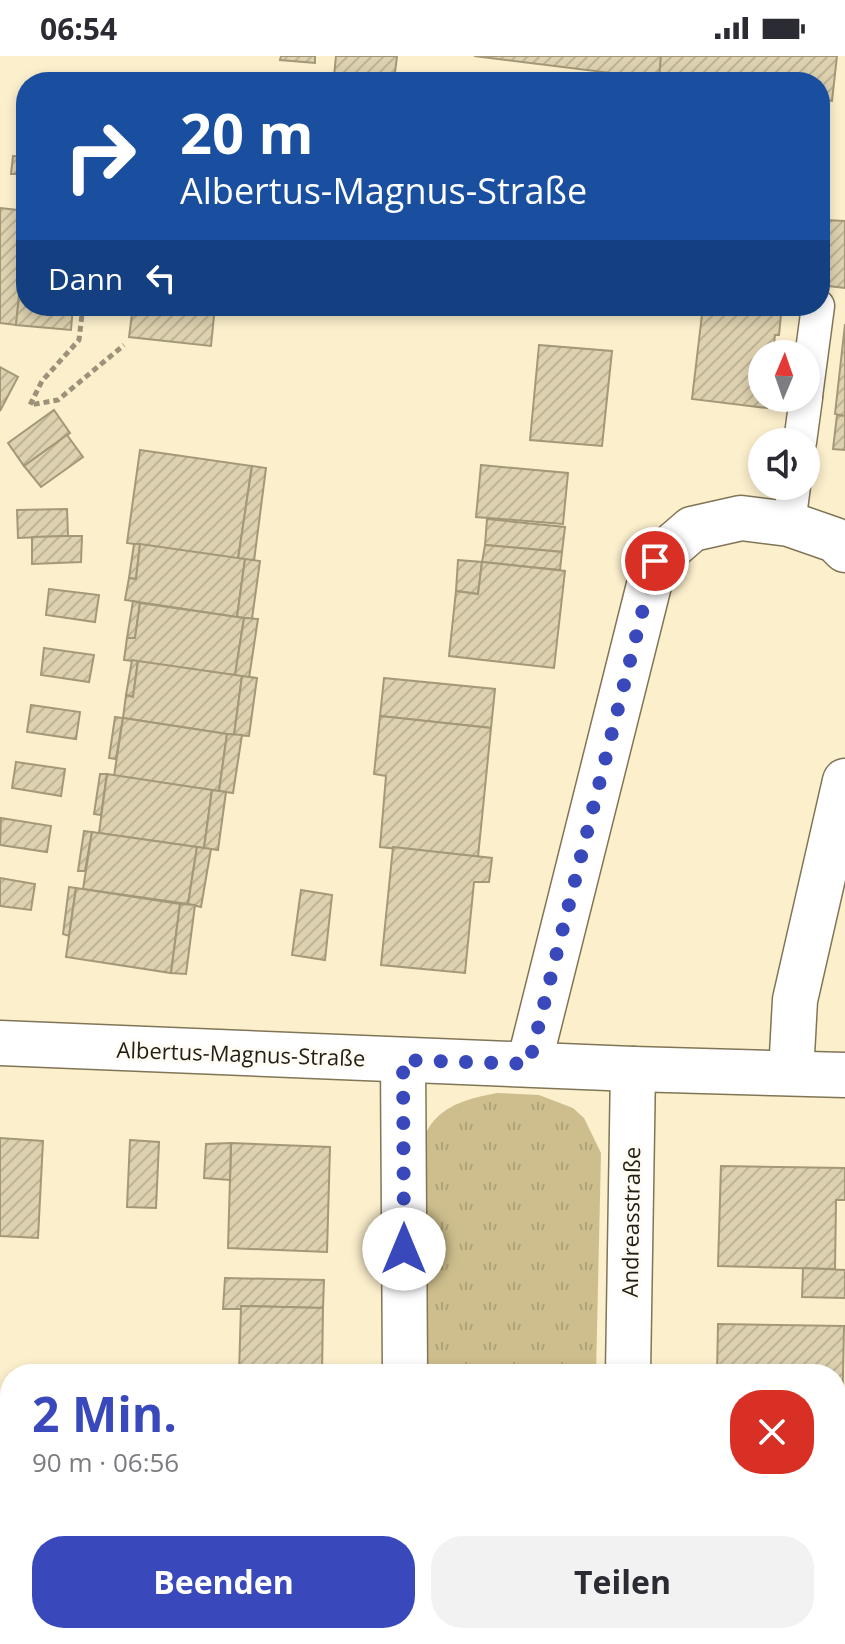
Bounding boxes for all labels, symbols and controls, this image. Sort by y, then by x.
text: 06:54 [40,8,117,49]
text: 20 m [180,94,314,170]
icon: right [48,104,152,208]
text: Albertus-Magnus-Straße [180,166,587,215]
icon: left [139,256,183,300]
text: Dann [48,258,123,299]
north arrow [748,340,820,412]
map controls [748,340,820,500]
button: sound [748,428,820,500]
pin [621,527,689,595]
icon: arrive [633,539,677,583]
street label: Albertus-Magnus-Straße [116,1034,366,1072]
street label: Andreasstraße [614,1146,646,1298]
position arrow [362,1207,446,1291]
text: 2 Min. [32,1381,177,1446]
button: close [730,1390,814,1474]
text: 90 m · 06:56 [32,1444,179,1480]
button: Beenden [32,1536,415,1628]
button: Teilen [431,1536,814,1628]

